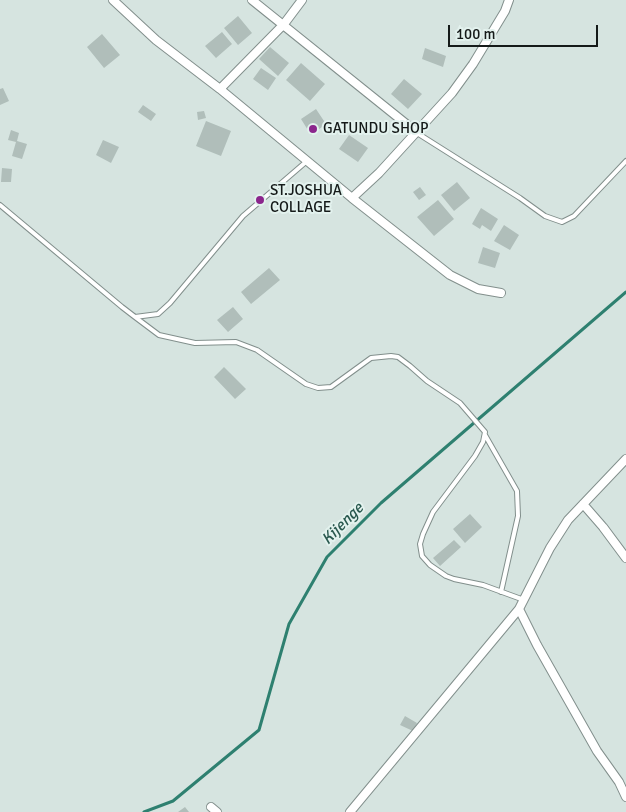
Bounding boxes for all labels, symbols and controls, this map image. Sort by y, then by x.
scale bar [451,15,601,47]
text: 100 m [456,25,496,43]
place label: GATUNDU SHOP [323,120,428,138]
marker: GATUNDU SHOP [307,123,319,135]
place label: ST.JOSHUA COLLAGE [270,182,342,217]
marker: ST.JOSHUA COLLAGE [254,194,266,206]
water label: Kijenge [318,499,368,549]

